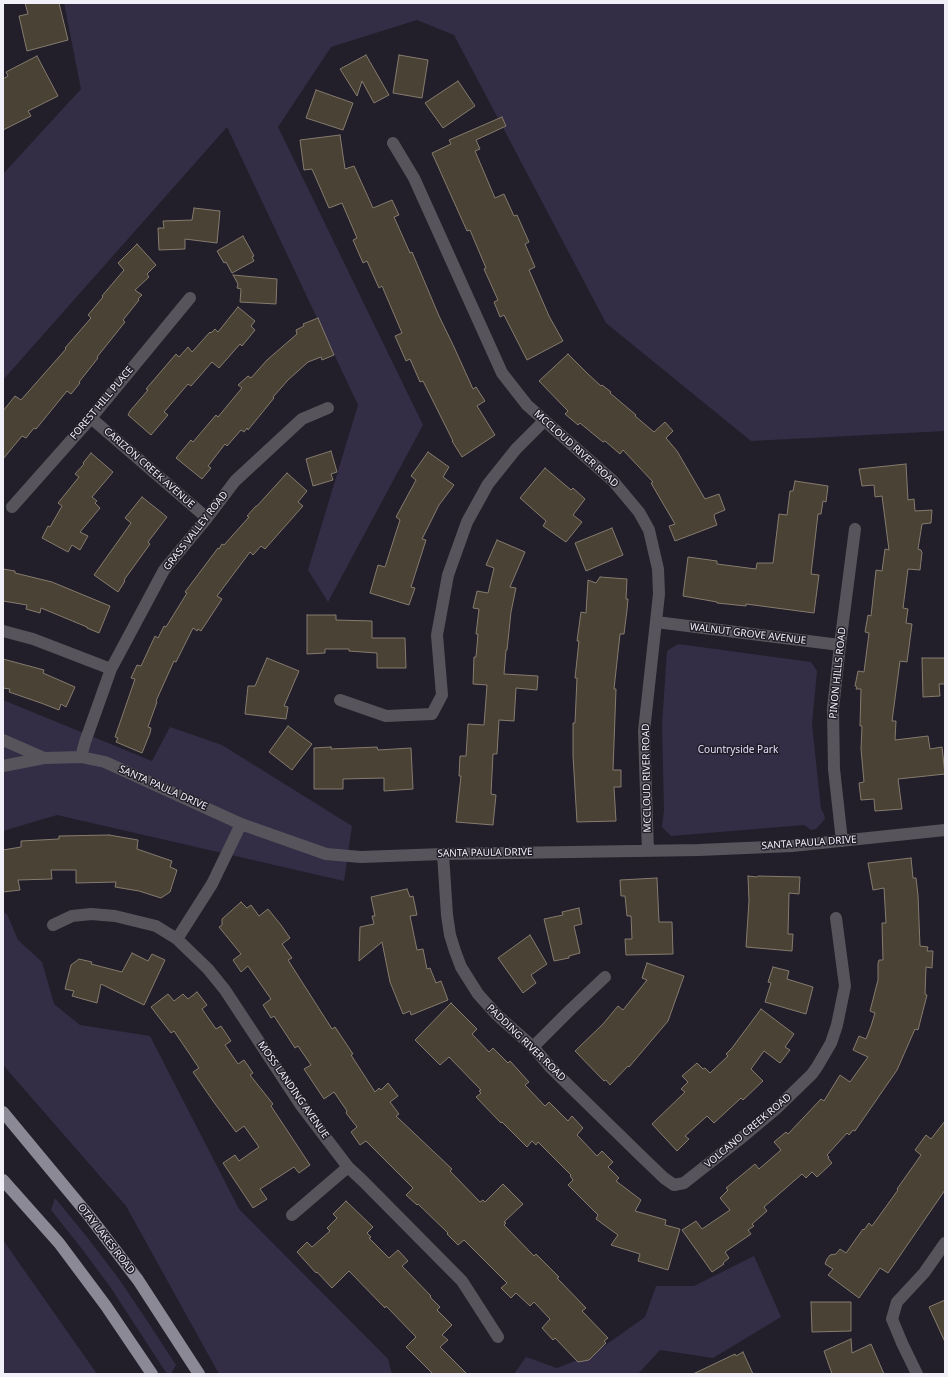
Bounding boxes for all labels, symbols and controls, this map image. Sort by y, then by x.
street label: FOREST HILL PLACE [68,364,136,442]
street label: MCCLOUD RIVER ROAD [531,408,621,490]
street label: CARIZON CREEK AVENUE [101,425,197,511]
street label: GRASS VALLEY ROAD [161,489,231,573]
street label: WALNUT GROVE AVENUE [689,621,807,647]
street label: PINON HILLS ROAD [827,627,849,719]
street label: MCCLOUD RIVER ROAD [640,723,654,833]
park label: Countryside Park [698,744,778,756]
street label: SANTA PAULA DRIVE [117,763,209,813]
street label: SANTA PAULA DRIVE [761,834,857,852]
street label: SANTA PAULA DRIVE [437,846,533,860]
street label: PADDING RIVER ROAD [484,1002,568,1084]
street label: MOSS LANDING AVENUE [255,1039,331,1141]
street label: VOLCANO CREEK ROAD [702,1091,794,1171]
street label: OTAY LAKES ROAD [75,1202,137,1276]

